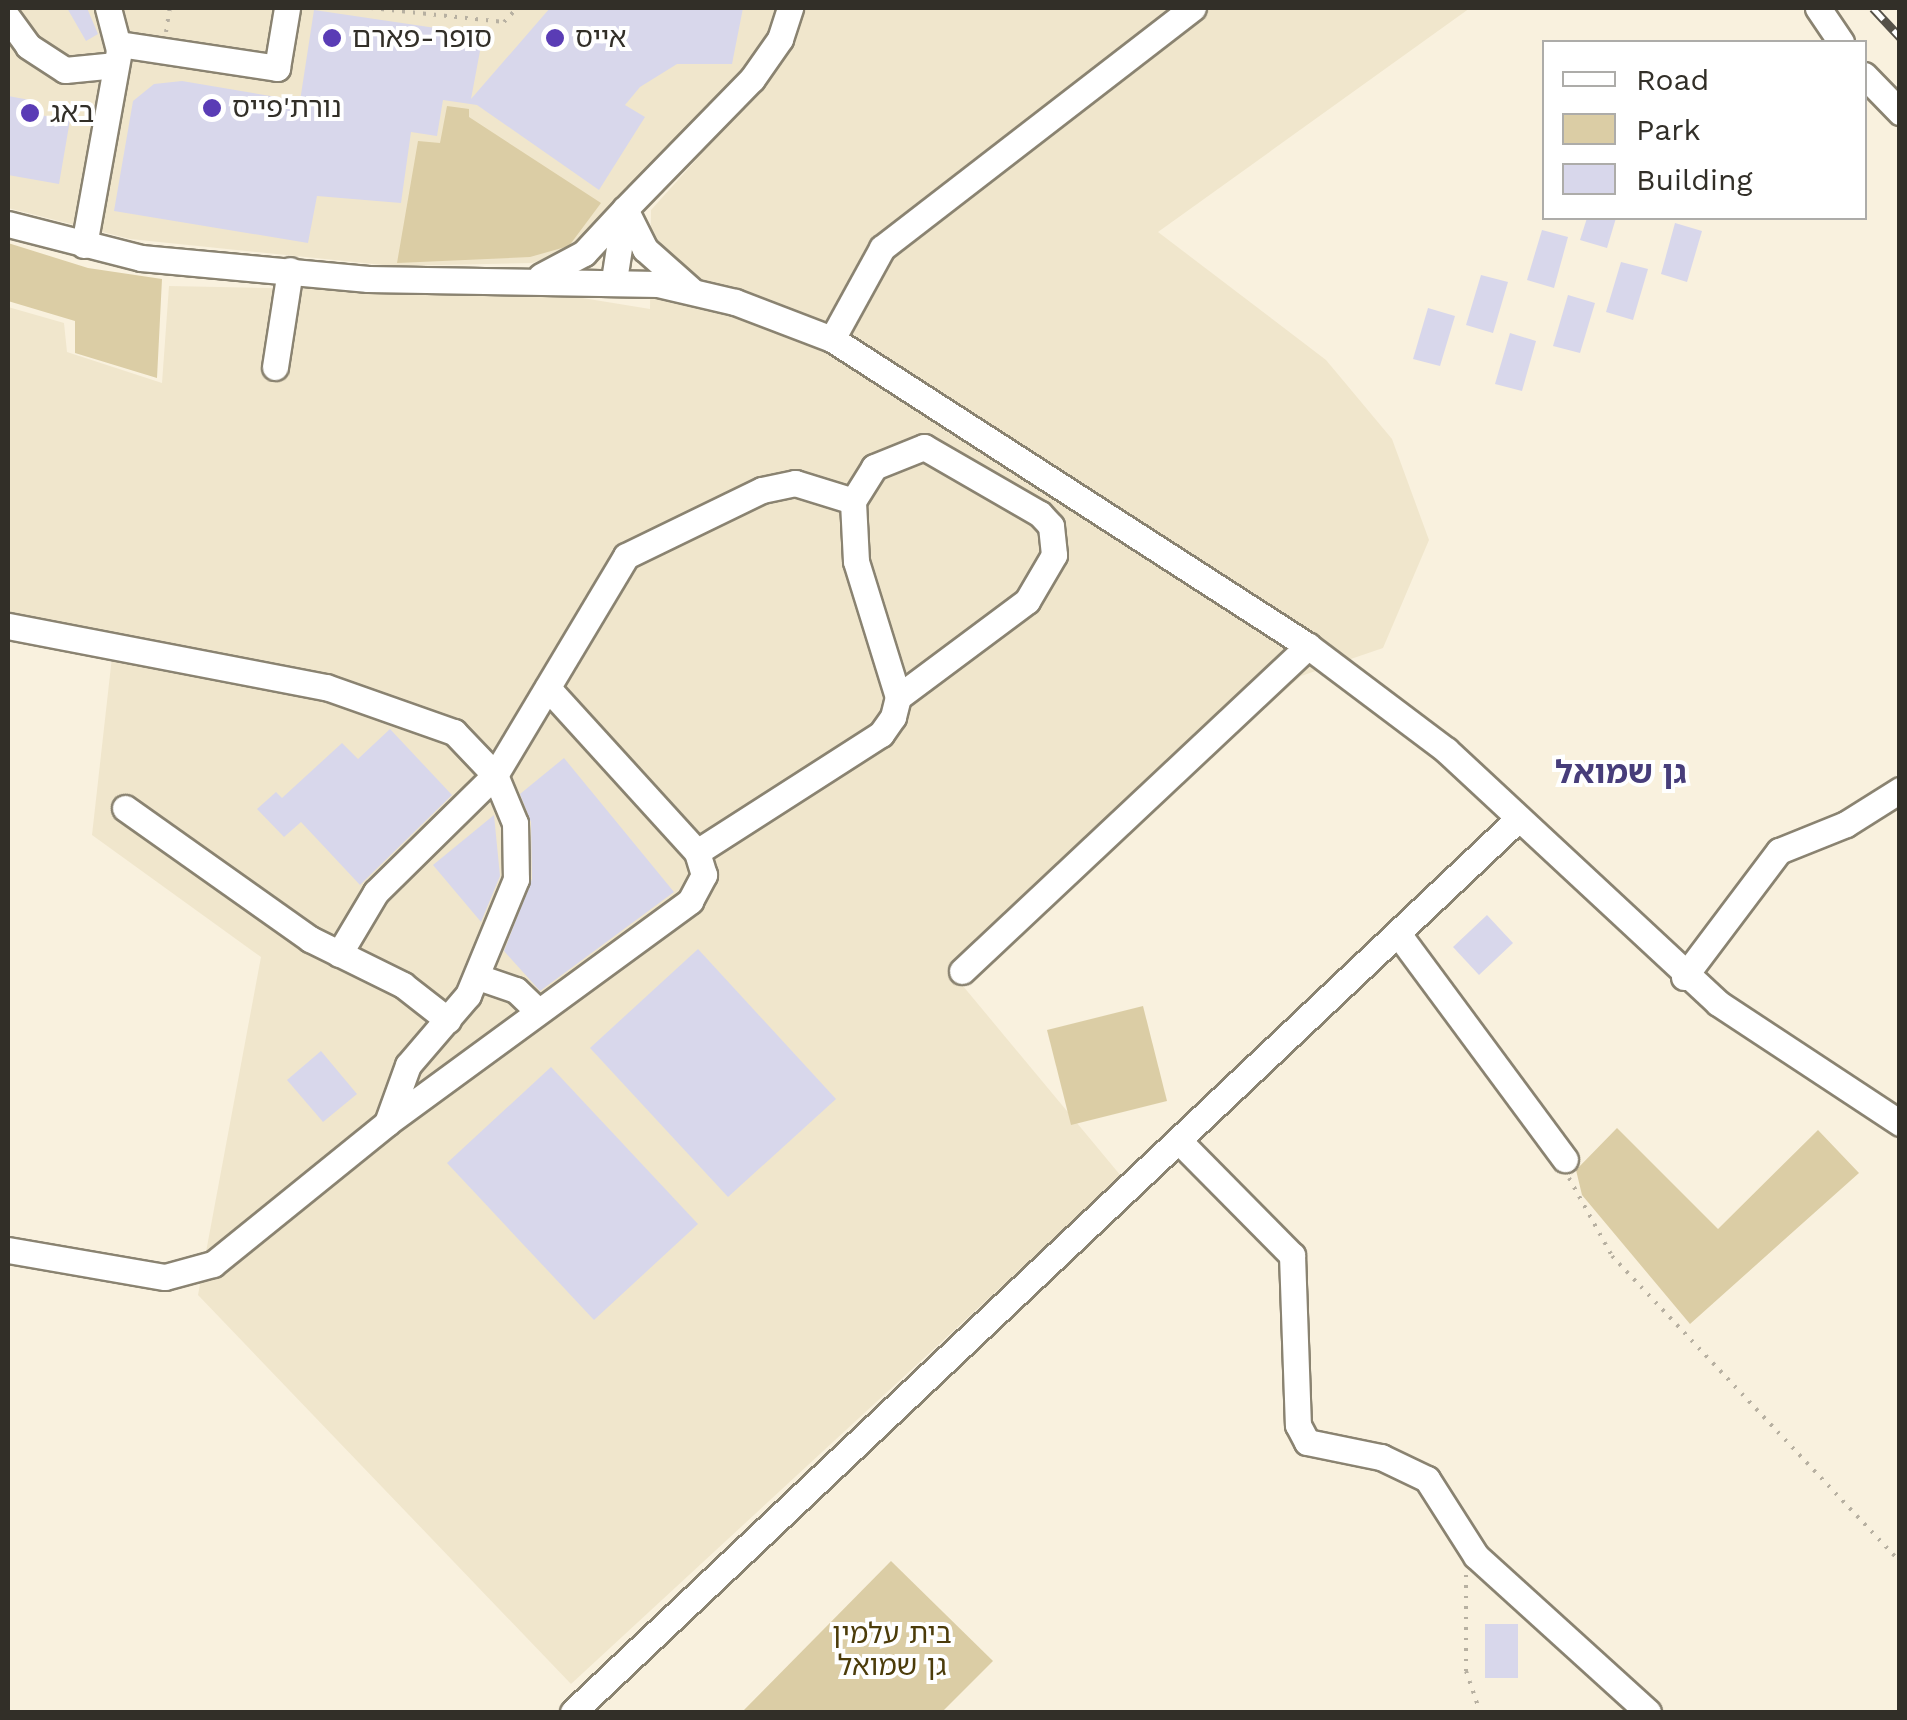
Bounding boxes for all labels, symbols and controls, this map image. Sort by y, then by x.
place label: סופר-פארם [352,21,492,55]
place label: אייס [575,21,626,55]
marker: סופר-פארם [321,27,343,49]
marker: אייס [544,27,566,49]
legend [1542,40,1867,220]
text: Road [1636,62,1709,97]
place label: נורת'פייס [232,91,342,125]
place label: באג [50,96,94,130]
marker: נורת'פייס [201,97,223,119]
marker: באג [19,102,41,124]
text: Park [1636,112,1701,147]
text: Building [1636,162,1753,197]
district label: גן שמואל [1555,753,1687,791]
park label: בית עלמין גן שמואל [832,1617,952,1683]

